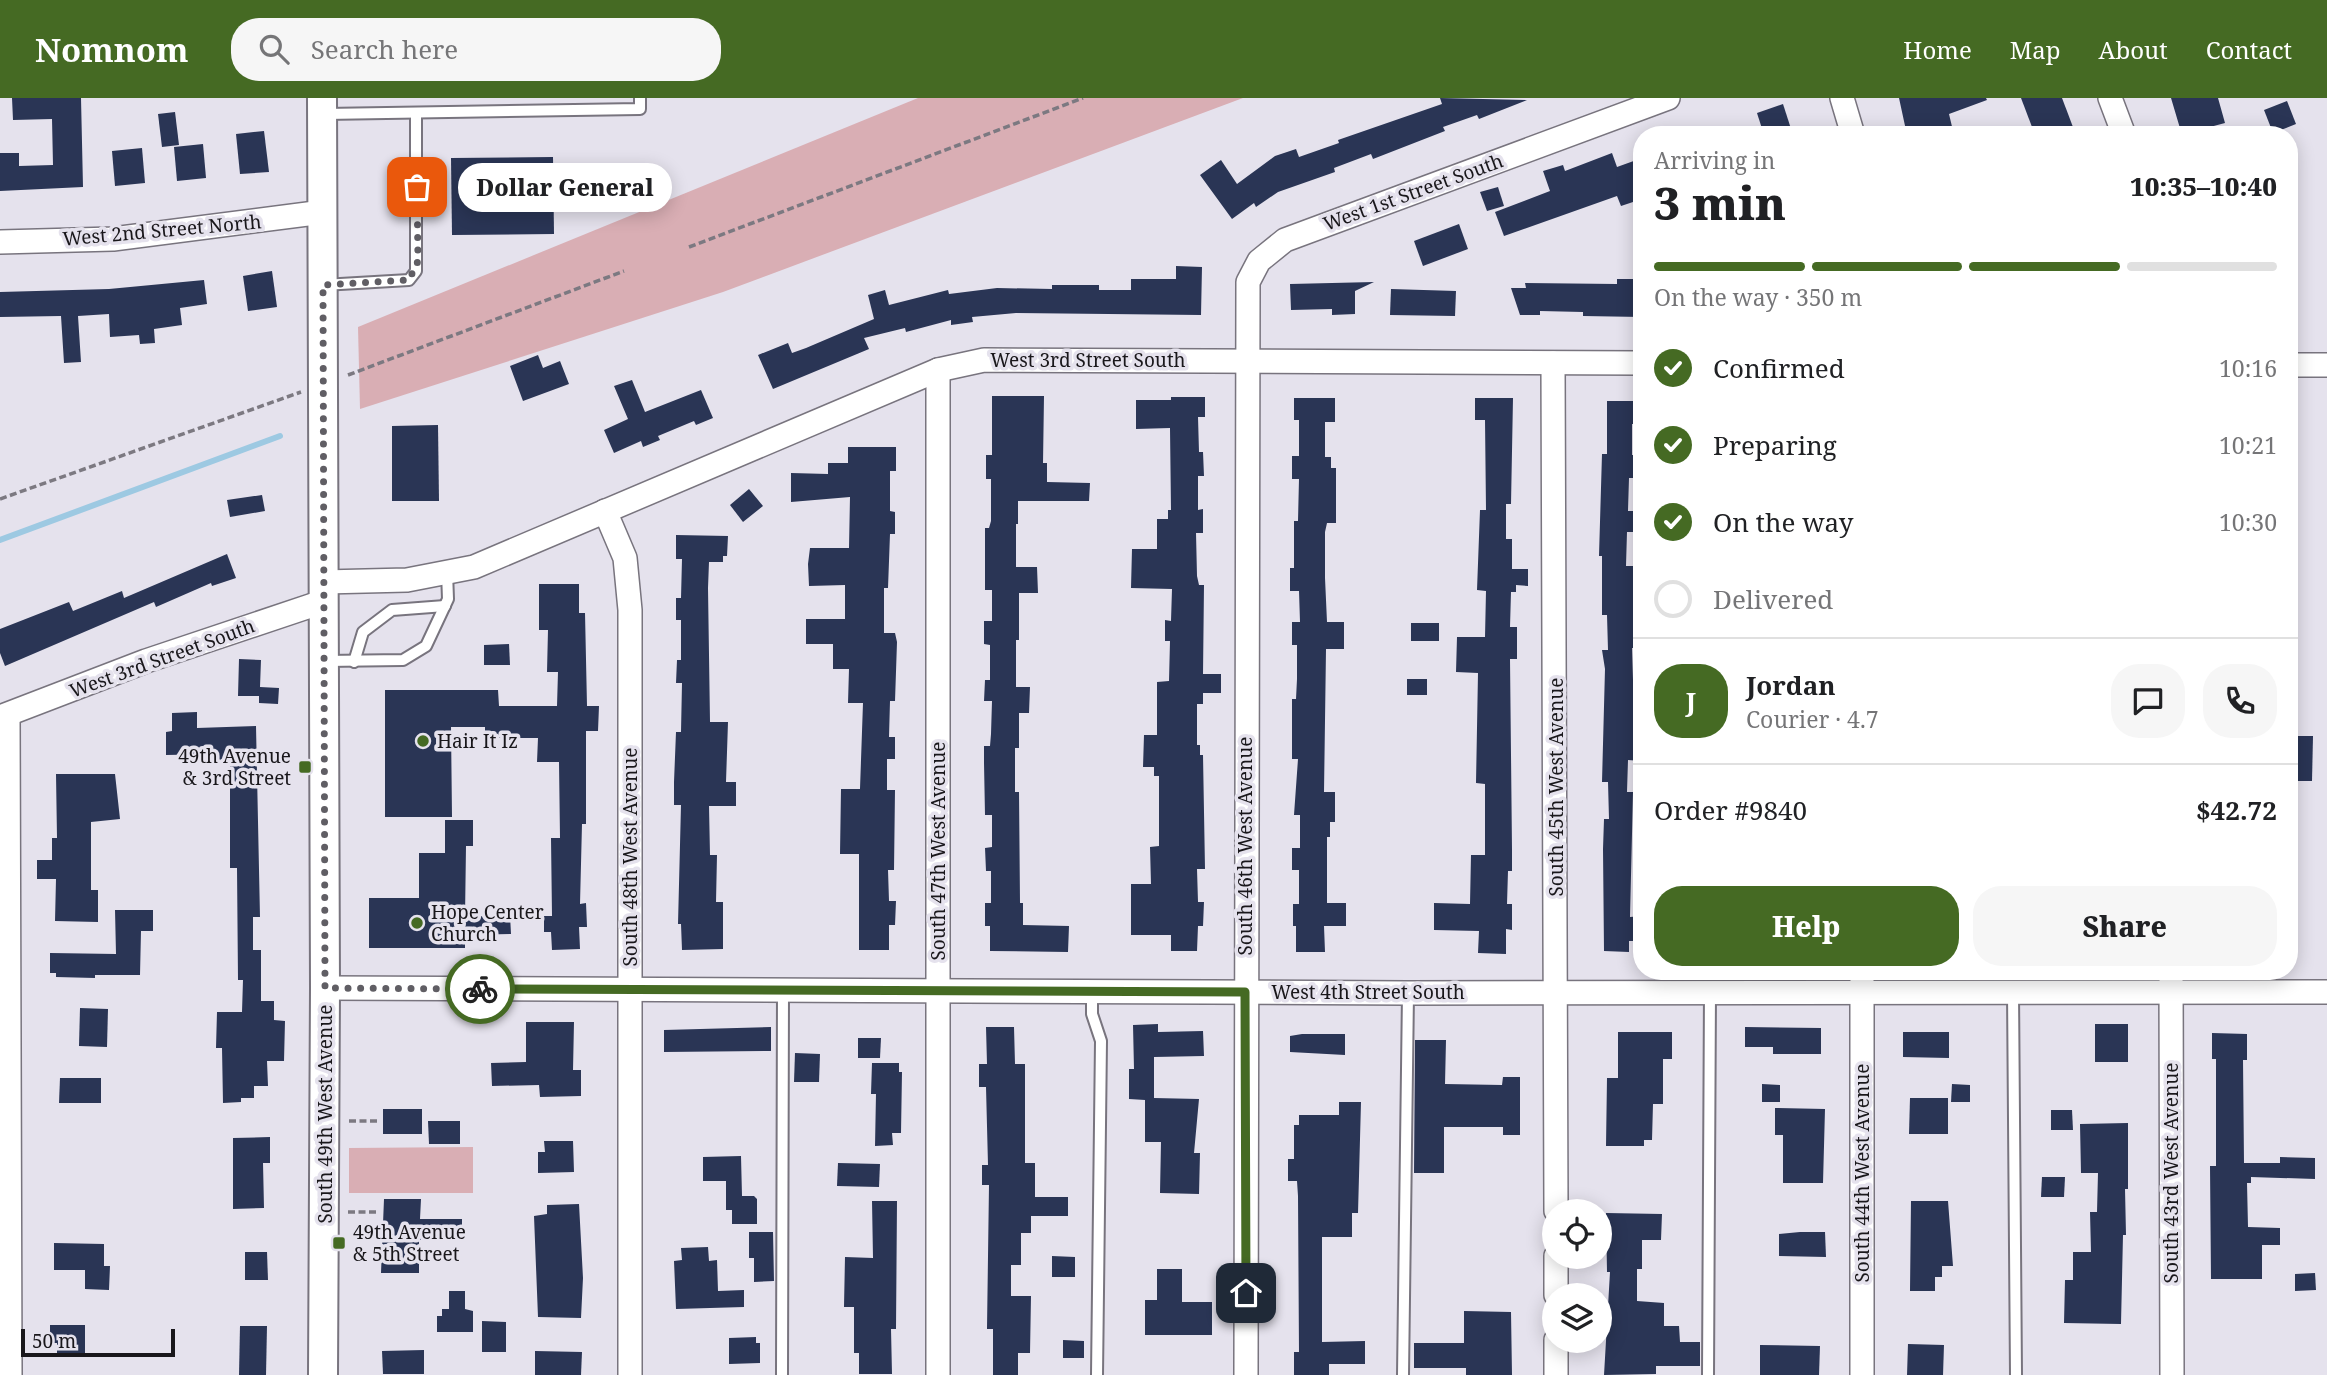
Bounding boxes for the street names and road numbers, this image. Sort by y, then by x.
street label: West 1st Street South [1319,147,1507,237]
street label: West 2nd Street North [61,208,263,252]
street label: West 3rd Street South [990,347,1186,373]
street label: West 3rd Street South [66,612,258,704]
street label: South 45th West Avenue [1543,677,1569,897]
street label: South 46th West Avenue [1232,736,1258,956]
street label: South 47th West Avenue [925,741,951,961]
street label: South 48th West Avenue [617,747,643,967]
street label: West 4th Street South [1271,979,1465,1005]
street label: South 49th West Avenue [312,1004,338,1224]
street label: South 44th West Avenue [1849,1063,1875,1283]
street label: South 43rd West Avenue [2158,1063,2184,1283]

